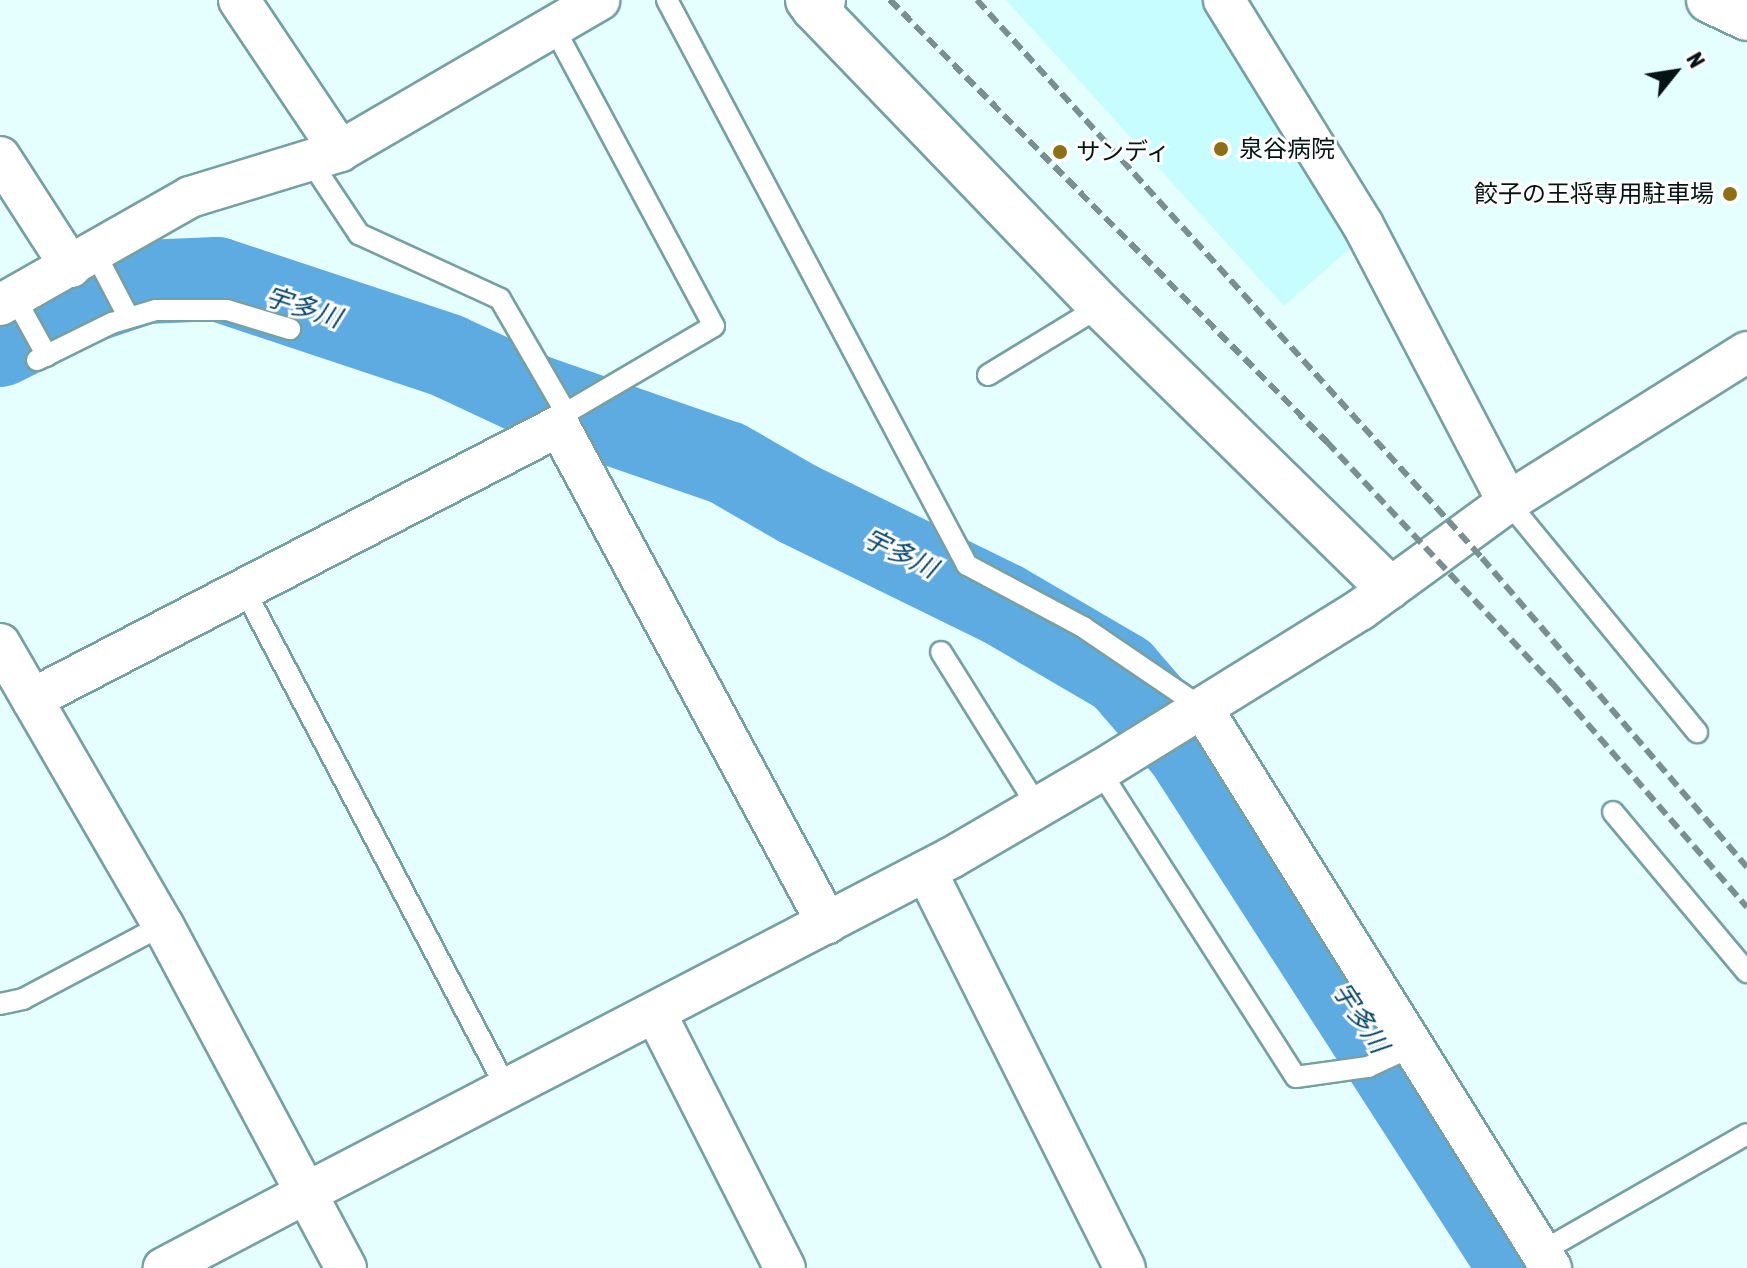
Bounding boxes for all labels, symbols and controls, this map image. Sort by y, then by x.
north arrow [1635,32,1715,112]
text: N [1681,48,1710,72]
place label: 泉谷病院 [1239,135,1335,163]
place label: サンディ [1076,138,1172,166]
marker: 泉谷病院 [1210,138,1232,160]
marker: サンディ [1051,143,1069,161]
place label: 餃子の王将専用駐車場 [1474,180,1714,208]
marker: 餃子の王将専用駐車場 [1721,185,1739,203]
water label: 宇多川 [261,281,345,335]
water label: 宇多川 [858,523,942,585]
water label: 宇多川 [1326,977,1394,1059]

